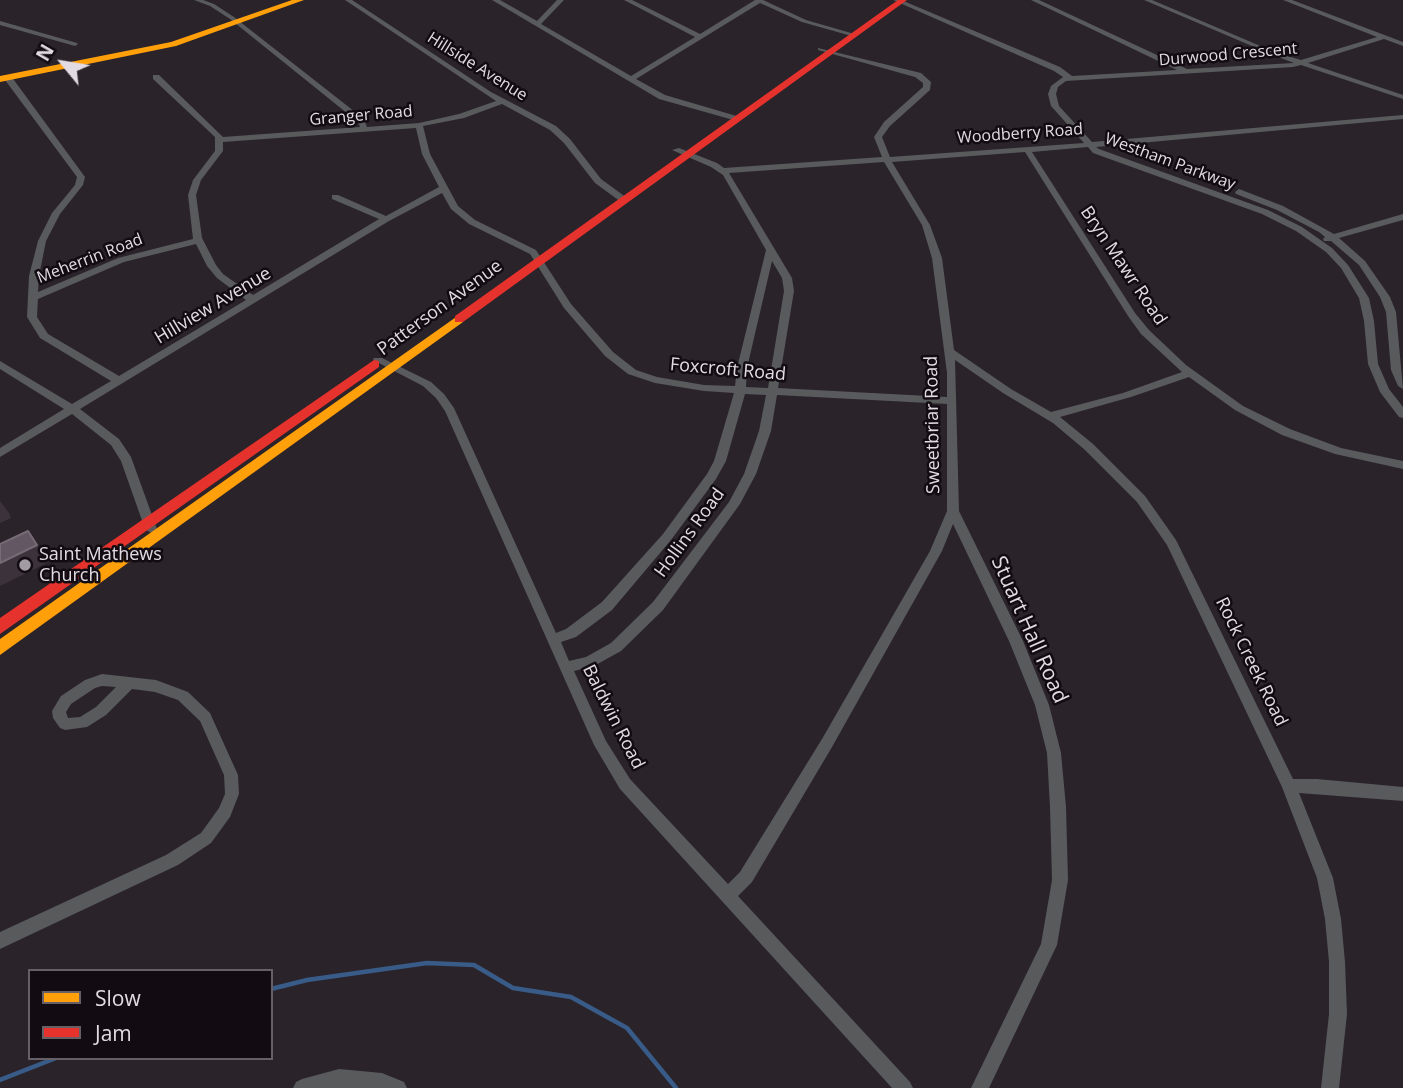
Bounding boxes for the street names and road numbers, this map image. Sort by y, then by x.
street label: Hillside Avenue [423,29,531,105]
street label: Durwood Crescent [1158,39,1298,71]
street label: Granger Road [309,102,413,130]
street label: Woodberry Road [956,120,1084,148]
street label: Westham Parkway [1102,129,1238,195]
street label: Bryn Mawr Road [1075,202,1171,330]
street label: Meherrin Road [35,230,145,288]
street label: Patterson Avenue [373,255,507,361]
street label: Hillview Avenue [151,263,275,349]
street label: Foxcroft Road [669,354,787,386]
street label: Sweetbriar Road [921,356,945,494]
street label: Hollins Road [650,484,730,582]
street label: Stuart Hall Road [985,553,1073,707]
street label: Rock Creek Road [1210,594,1292,730]
street label: Baldwin Road [577,661,649,773]

